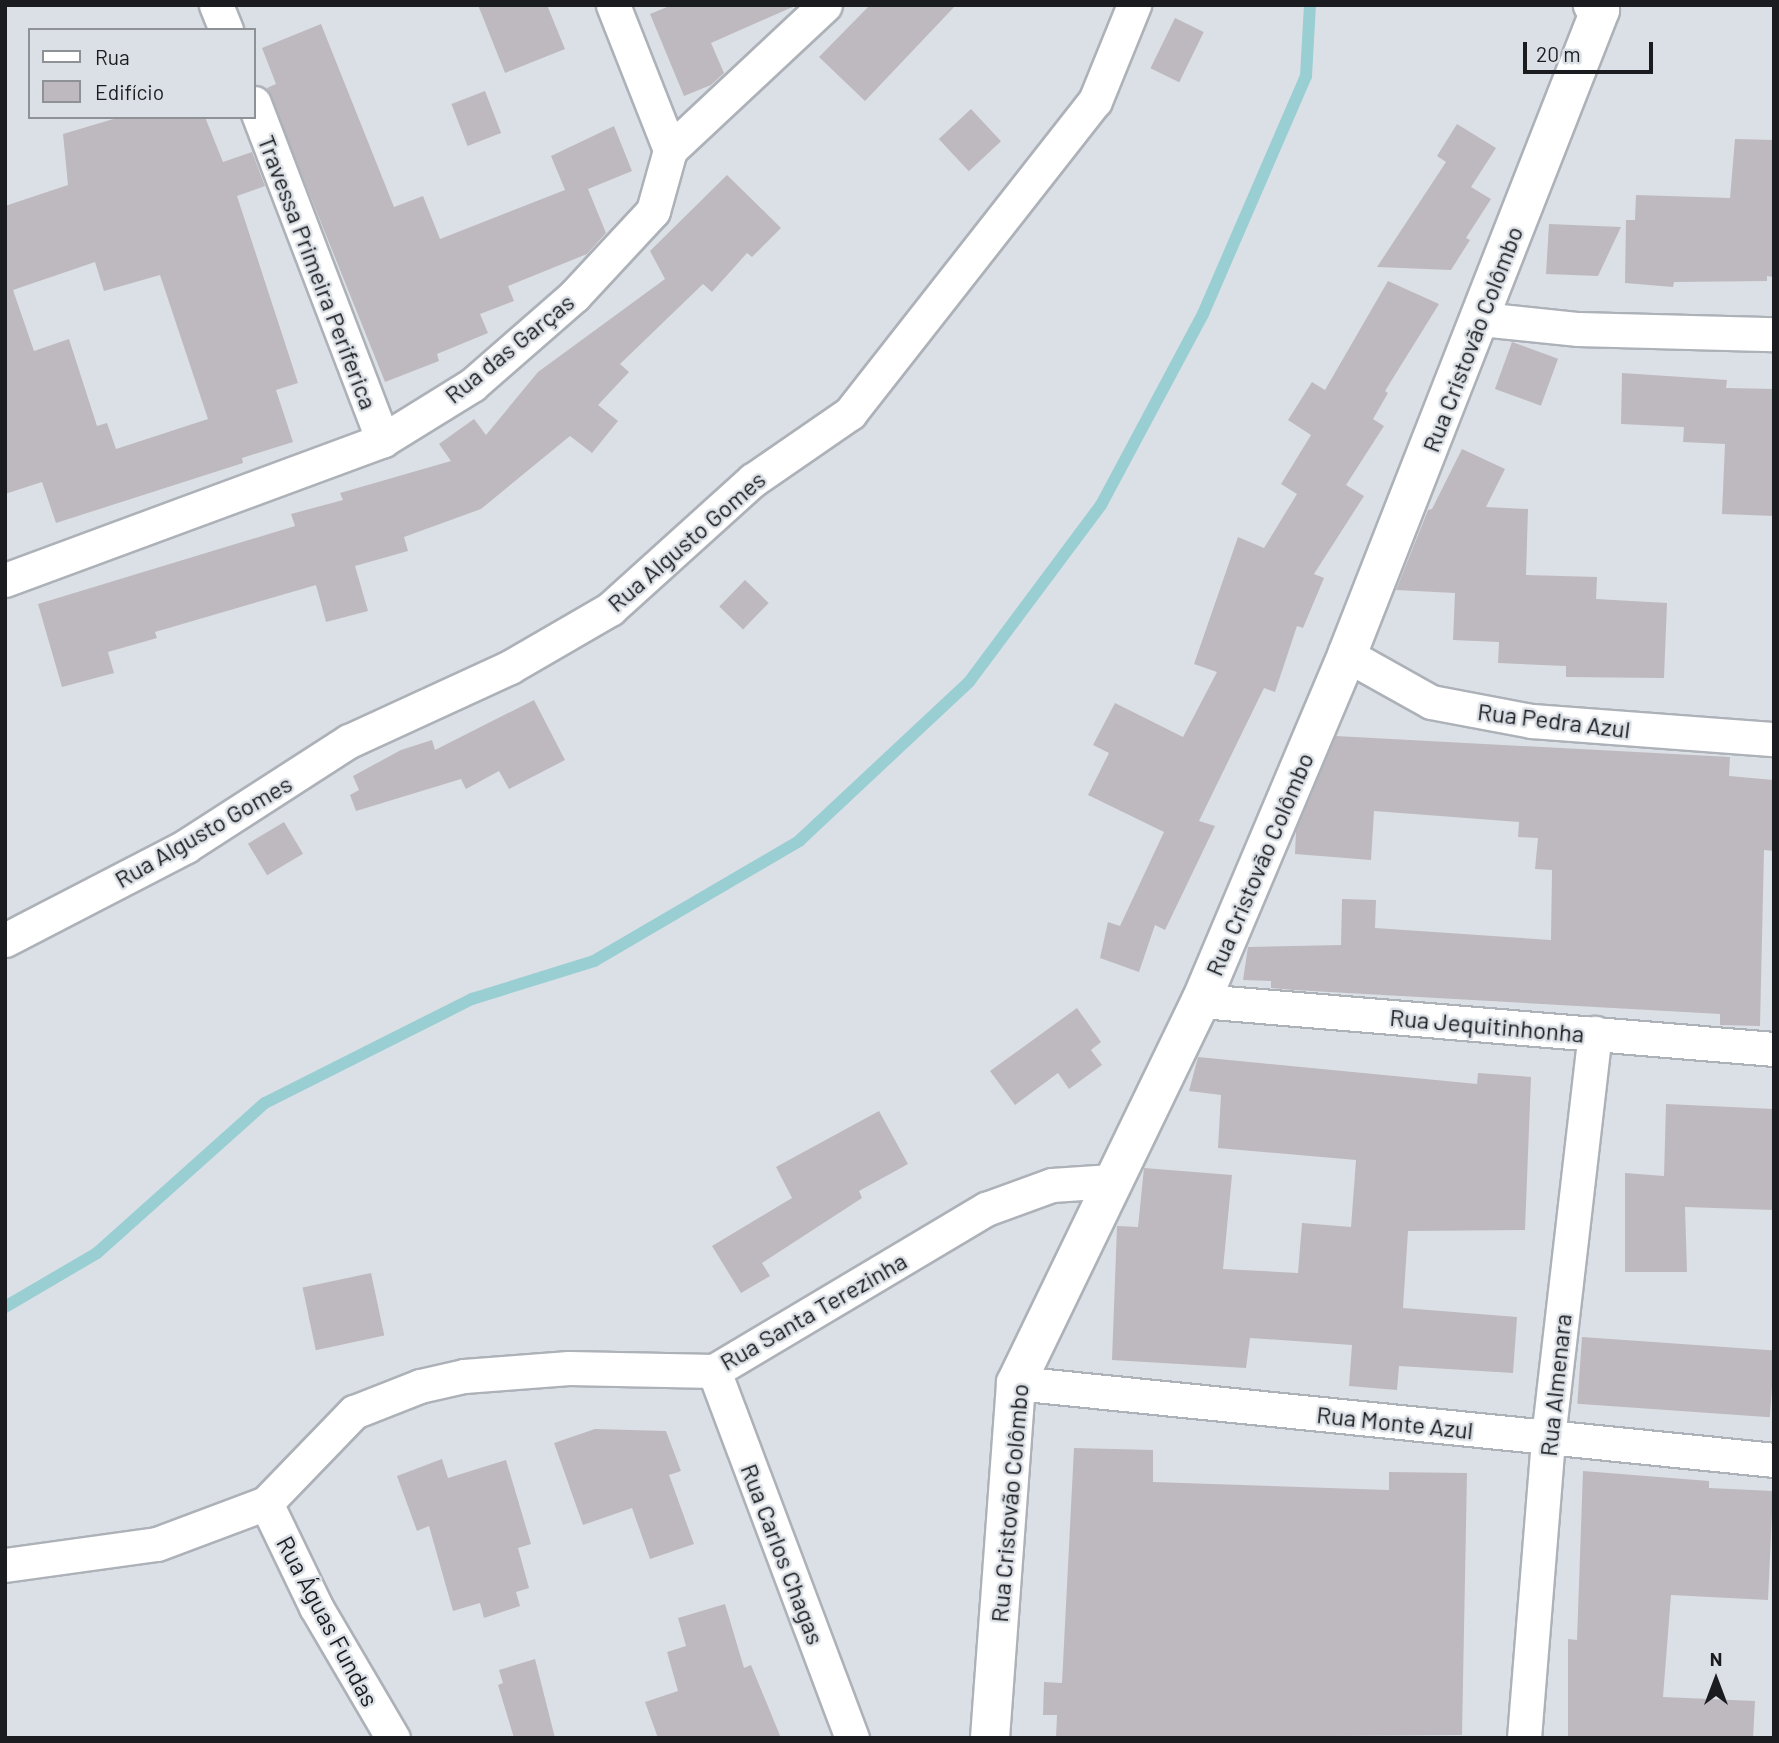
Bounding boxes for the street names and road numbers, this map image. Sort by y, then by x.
street label: Travessa Primeira Periferica [252,131,384,413]
street label: Rua Cristovão Colômbo [1416,222,1528,456]
street label: Rua das Garças [439,287,579,409]
street label: Rua Algusto Gomes [601,465,771,617]
street label: Rua Pedra Azul [1476,696,1632,744]
street label: Rua Cristovão Colômbo [1199,748,1319,980]
street label: Rua Algusto Gomes [109,769,297,893]
street label: Rua Jequitinhonha [1389,1002,1585,1048]
street label: Rua Santa Terezinha [715,1246,911,1376]
street label: Rua Almenara [1533,1312,1577,1458]
street label: Rua Cristovão Colômbo [984,1382,1034,1624]
street label: Rua Monte Azul [1315,1399,1475,1445]
street label: Rua Carlos Chagas [735,1460,831,1648]
street label: Rua Águas Fundas [271,1531,385,1711]

